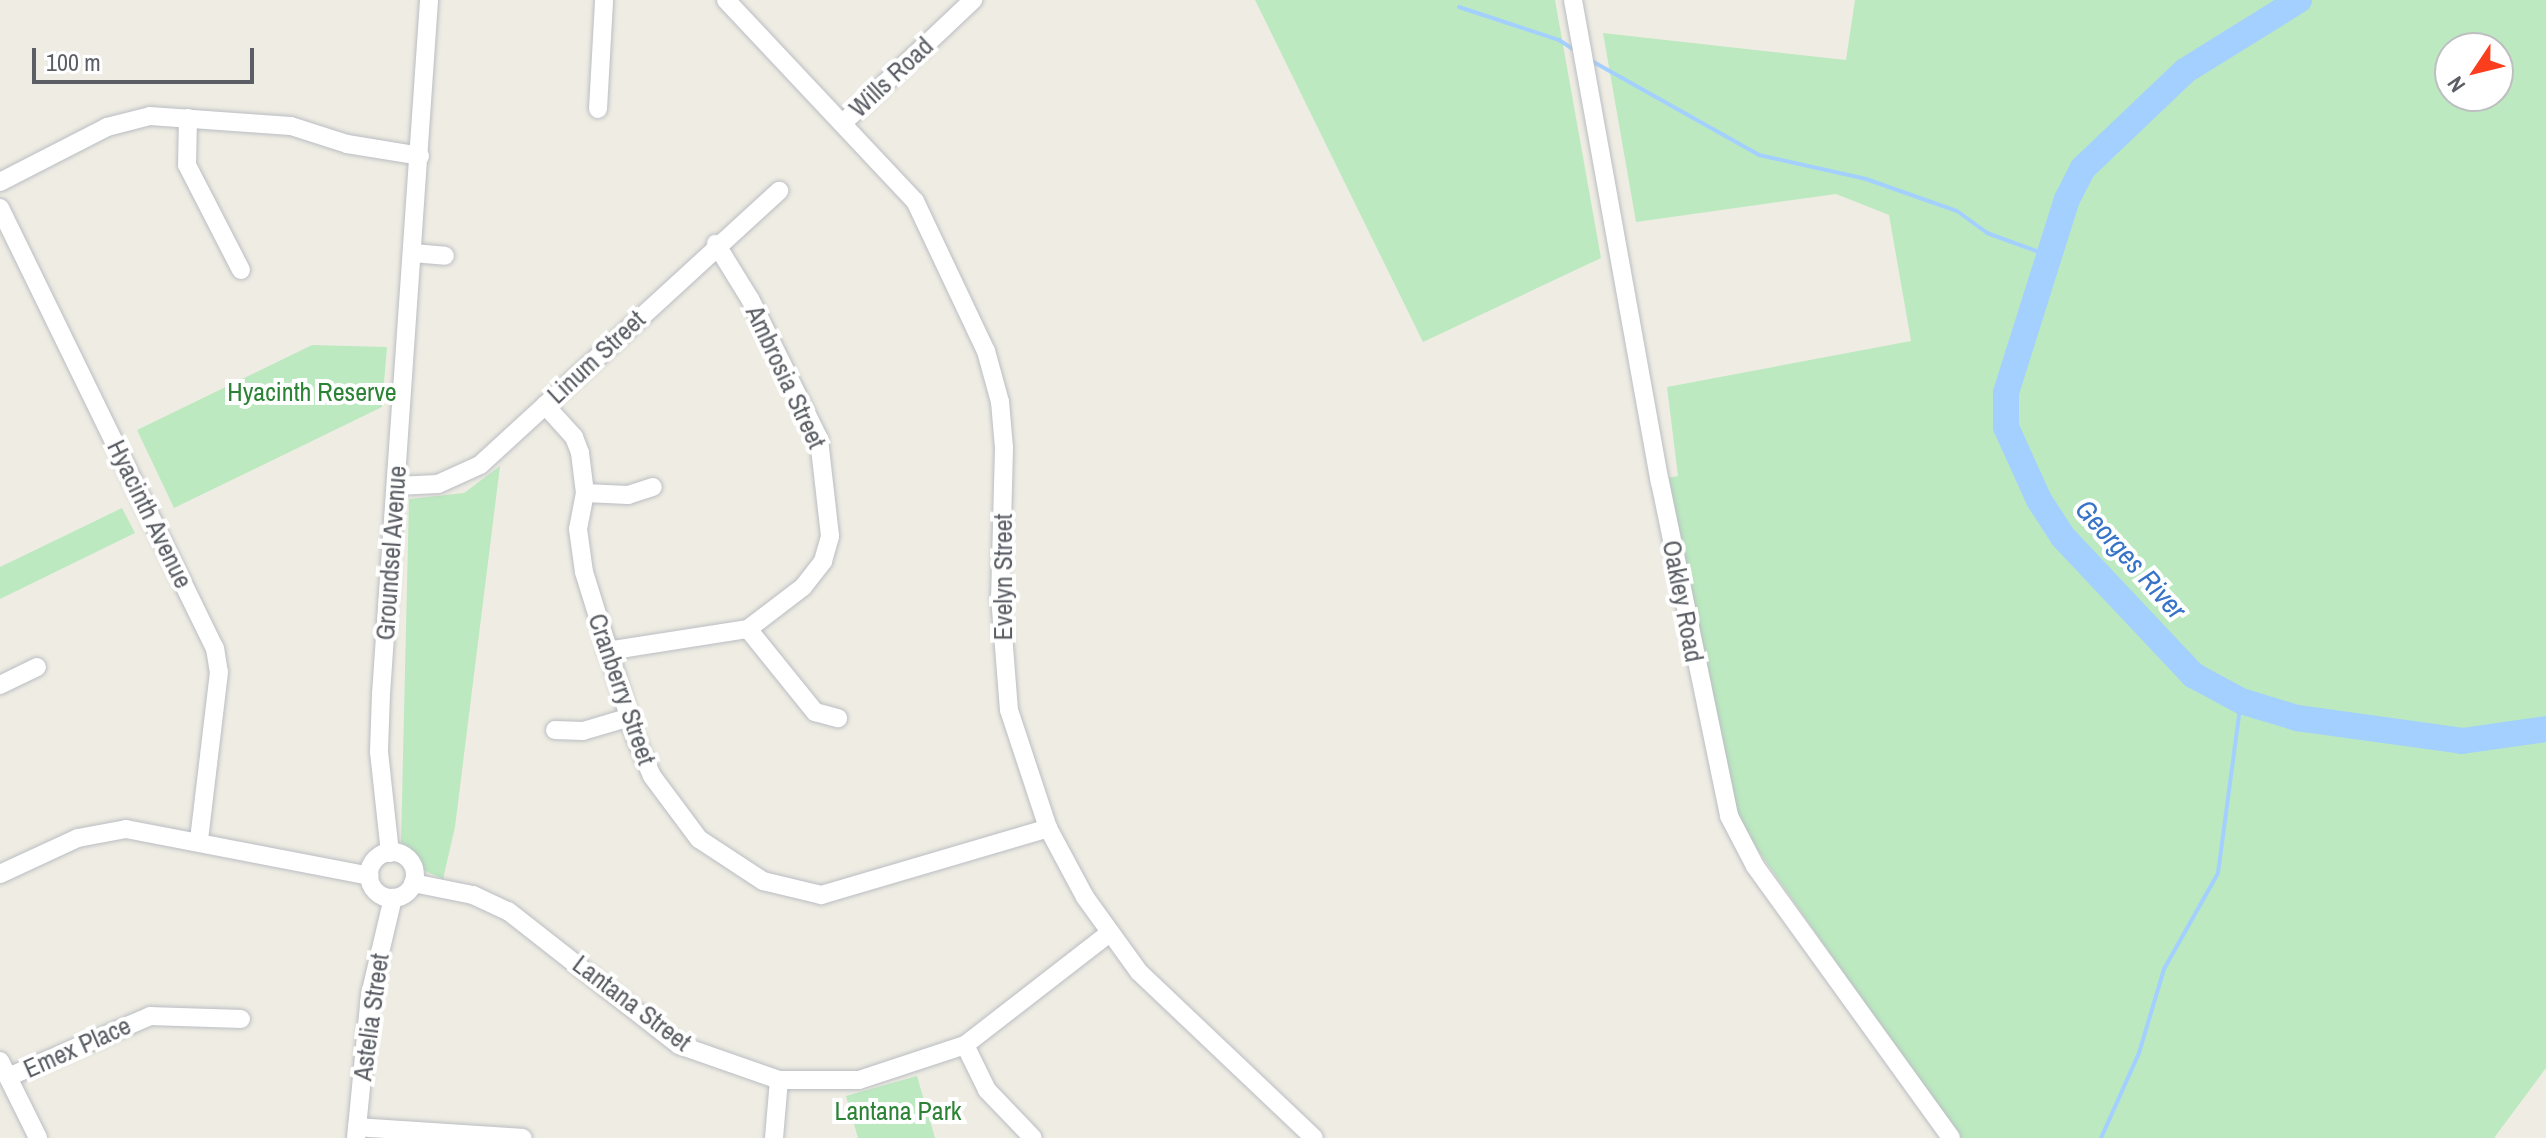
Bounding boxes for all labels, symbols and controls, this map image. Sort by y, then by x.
street label: Wills Road [843,30,939,124]
scale bar [36,32,258,82]
north arrow [2434,32,2514,112]
text: 100 m [46,46,101,78]
text: N [2440,71,2472,99]
street label: Ambrosia Street [739,301,833,453]
street label: Linum Street [541,304,651,410]
park label: Hyacinth Reserve [227,376,397,408]
street label: Hyacinth Avenue [100,434,200,594]
street label: Groundsel Avenue [369,464,413,642]
water label: Georges River [2069,492,2193,626]
street label: Evelyn Street [987,514,1019,640]
street label: Oakley Road [1656,538,1710,664]
street label: Cranberry Street [582,609,662,769]
street label: Lantana Street [567,948,697,1058]
street label: Astelia Street [347,951,395,1083]
street label: Emex Place [19,1010,135,1084]
park label: Lantana Park [835,1095,961,1127]

